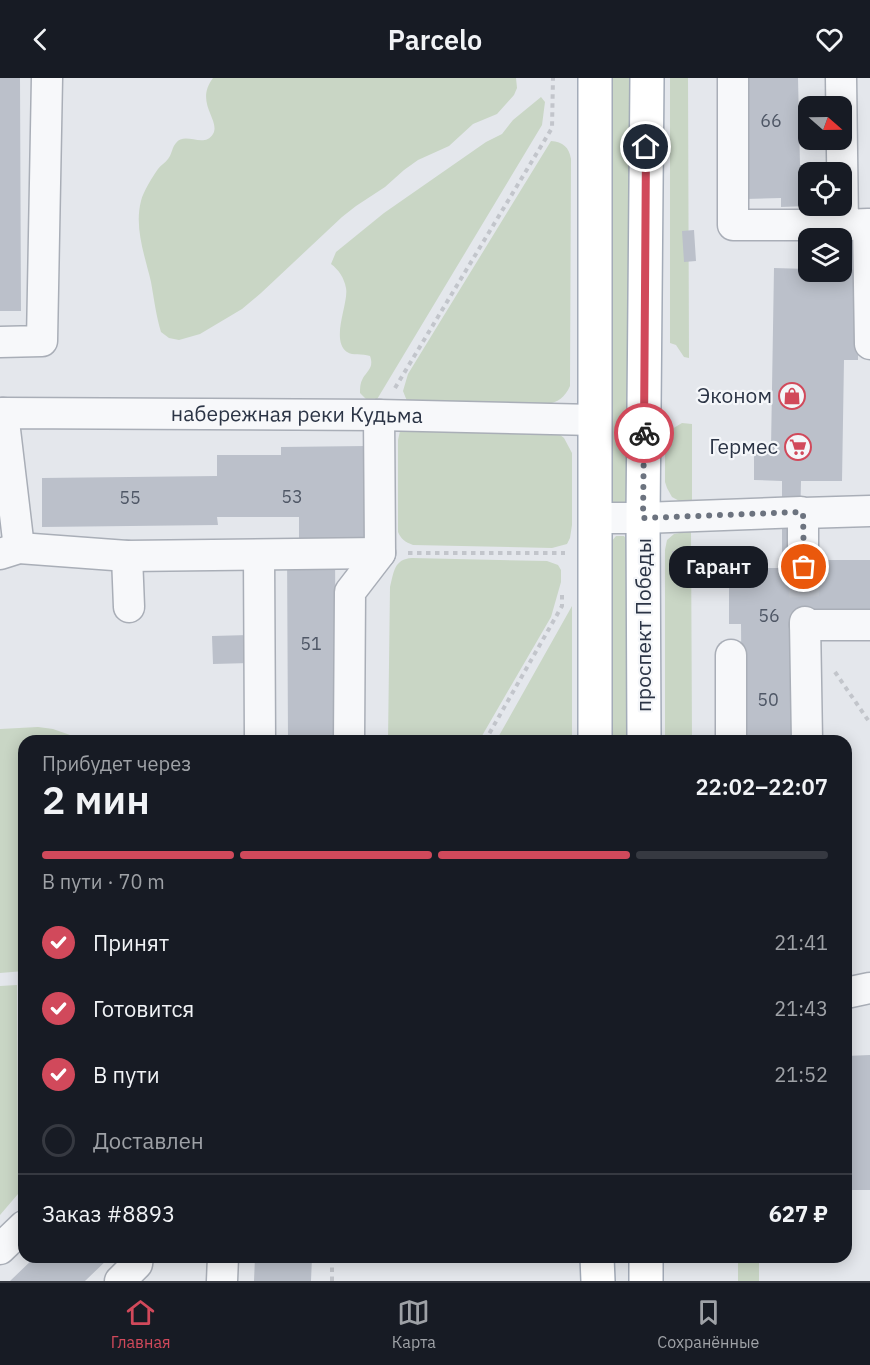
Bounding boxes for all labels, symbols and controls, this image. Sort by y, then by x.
text: Parcelo [388,22,482,57]
icon: back [24,23,57,56]
icon: heart [813,23,846,56]
north arrow [798,96,852,150]
map controls [798,96,852,282]
house number: 66 [760,109,782,132]
pin [620,121,671,172]
icon: home [629,130,662,163]
button: locate [798,162,852,216]
button: layers [798,228,852,282]
place label: Эконом [697,381,772,409]
shop icon: Эконом [777,381,807,411]
street label: набережная реки Кудьма [171,399,423,429]
courier [614,403,674,463]
icon: bike [628,417,661,450]
place label: Гермес [709,432,778,460]
supermarket icon: Гермес [783,432,813,462]
house number: 53 [281,485,303,508]
house number: 55 [119,486,141,509]
street label: проспект Победы [629,538,657,712]
pin [778,541,829,592]
callout: Гарант [669,546,768,588]
icon: bag [787,550,820,583]
text: Гарант [686,553,751,580]
house number: 56 [758,604,780,627]
house number: 51 [300,632,322,655]
house number: 50 [757,688,779,711]
text: Прибудет через [42,750,191,777]
text: 22:02–22:07 [695,772,828,801]
text: 2 мин [42,774,150,825]
text: В пути · 70 m [42,868,165,895]
icon: check [42,926,75,959]
text: Принят [93,928,169,957]
text: 21:41 [774,929,828,956]
icon: check [42,992,75,1025]
text: Готовится [93,994,194,1023]
text: 21:43 [774,995,828,1022]
icon: check [42,1058,75,1091]
text: В пути [93,1060,160,1089]
text: 21:52 [774,1061,828,1088]
text: Доставлен [93,1126,204,1155]
text: Заказ #8893 [42,1199,175,1228]
text: 627 ₽ [769,1199,828,1228]
tab: Главная [111,1296,170,1352]
tab: Карта [392,1296,436,1352]
tab: Сохранённые [657,1296,759,1352]

